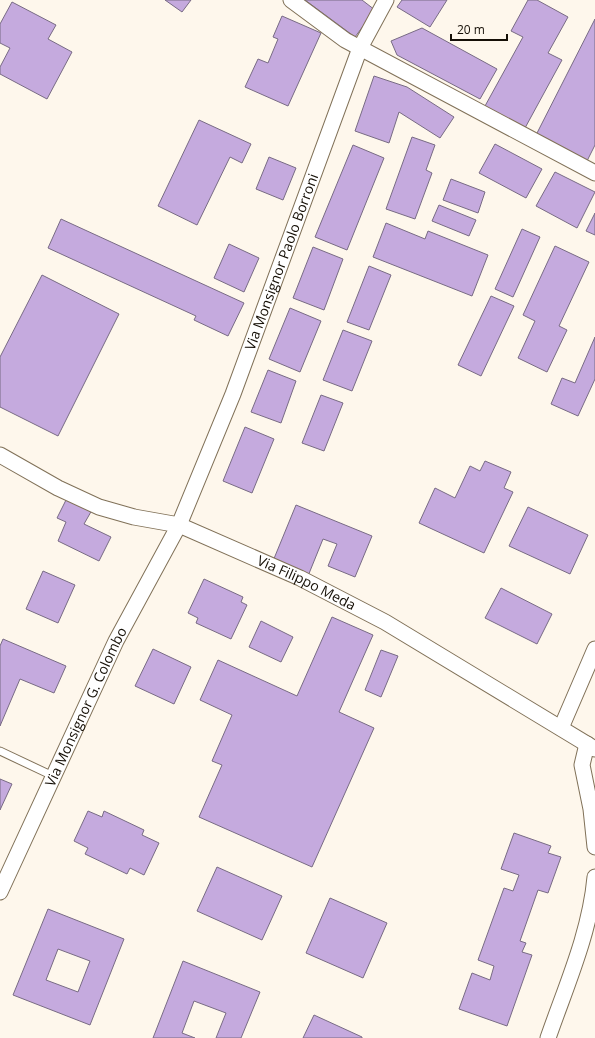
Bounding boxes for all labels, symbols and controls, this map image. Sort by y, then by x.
scale bar [451,16,507,42]
text: 20 m [457,21,485,38]
street label: Via Monsignor Paolo Borroni [240,171,322,353]
street label: Via Filippo Meda [254,550,359,614]
street label: Via Monsignor G. Colombo [40,624,131,790]

